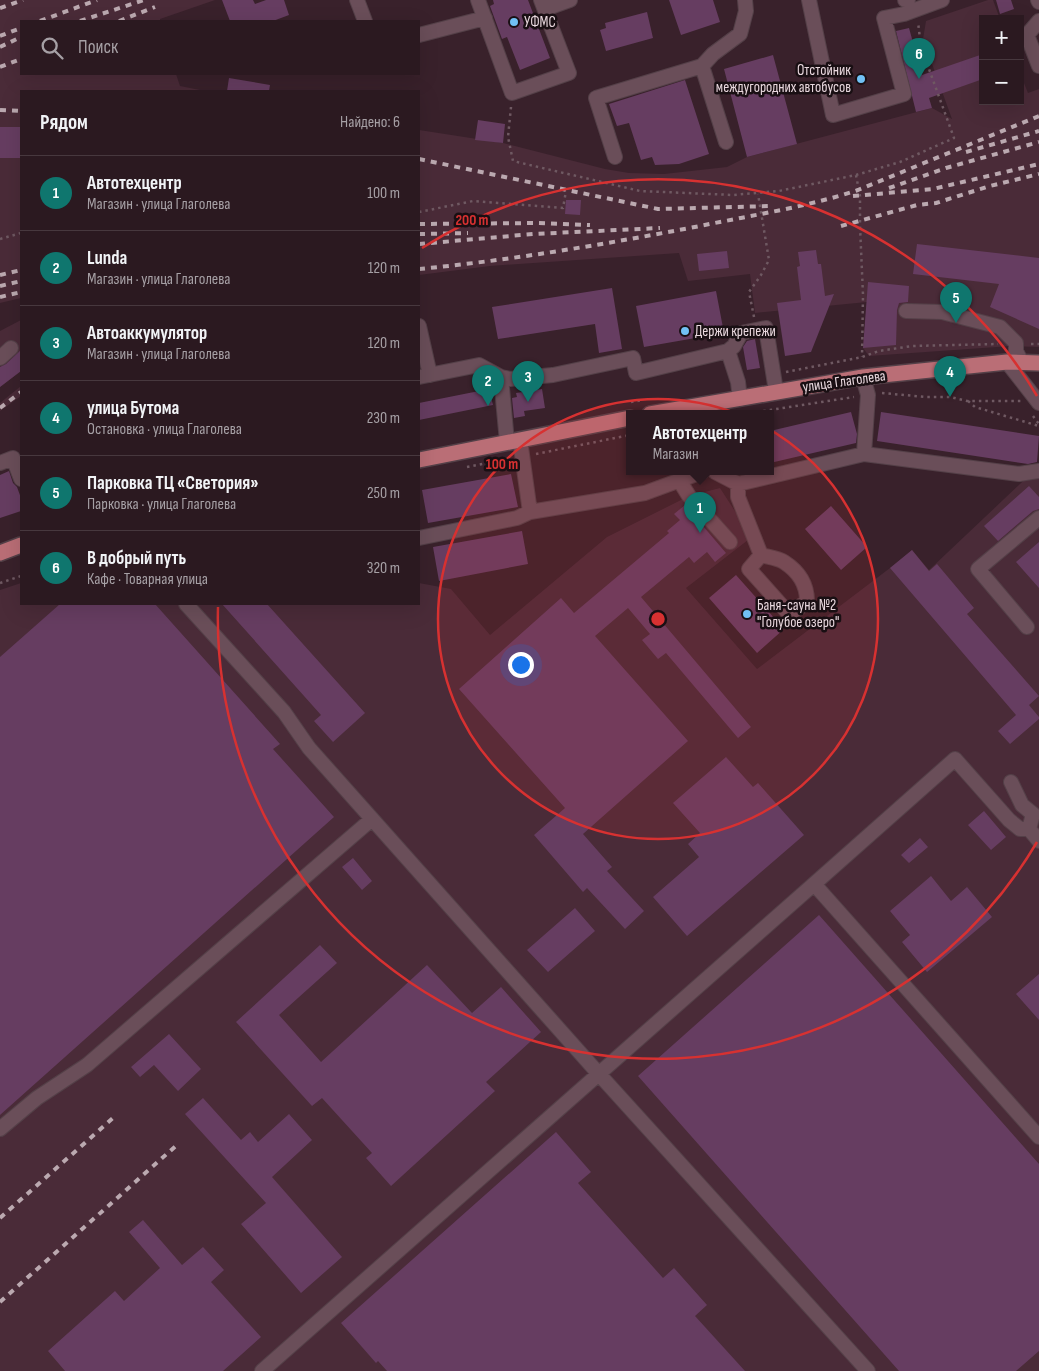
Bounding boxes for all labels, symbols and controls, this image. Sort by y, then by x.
place label: УФМС [524,13,556,32]
map controls [979,15,1024,105]
button: + [979,15,1024,60]
marker: УФМС [508,16,520,28]
search box [20,20,420,75]
icon: search [38,34,66,62]
text: Поиск [78,36,118,59]
pin: 6 [903,38,935,79]
button: − [979,60,1024,105]
place label: Отстойник междугородних автобусов [716,61,851,97]
marker: Отстойник междугородних автобусов [855,73,867,85]
text: Рядом [40,110,88,135]
text: Найдено: 6 [340,113,400,132]
text: Автотехцентр [87,172,182,195]
text: 1 [53,184,59,203]
text: 100 m [367,184,400,203]
text: Магазин · улица Глаголева [87,195,230,214]
text: 200 m [455,211,489,230]
text: Lunda [87,247,127,270]
text: 2 [52,259,60,278]
text: 120 m [368,259,400,278]
text: Магазин · улица Глаголева [87,270,230,289]
pin: 5 [940,282,972,323]
text: Автоаккумулятор [87,322,207,345]
place label: Держи крепежи [695,322,776,341]
marker: Держи крепежи [679,325,691,337]
text: 3 [52,334,60,353]
text: 120 m [368,334,400,353]
text: Магазин · улица Глаголева [87,345,230,364]
pin: 4 [934,356,966,397]
pin: 3 [512,361,544,402]
pin: 2 [472,365,504,406]
street label: улица Глаголева [801,366,887,397]
text: улица Бутома [87,397,179,420]
text: 4 [52,409,60,428]
text: 230 m [367,409,400,428]
popup [626,410,774,475]
text: Остановка · улица Глаголева [87,420,242,439]
text: Автотехцентр [653,422,747,445]
text: Магазин [653,445,699,464]
text: 100 m [486,455,518,474]
text: Парковка ТЦ «Светория» [87,472,259,495]
text: 5 [52,484,60,503]
text: 250 m [367,484,400,503]
pin: 1 [684,492,716,533]
text: Парковка · улица Глаголева [87,495,236,514]
text: В добрый путь [87,547,186,570]
text: 6 [52,559,60,578]
text: 320 m [367,559,400,578]
text: Кафе · Товарная улица [87,570,208,589]
place label: Баня-сауна №2 "Голубое озеро" [757,596,839,632]
marker: Баня-сауна №2 "Голубое озеро" [741,608,753,620]
centre of rings [649,610,667,628]
your location [508,652,534,678]

